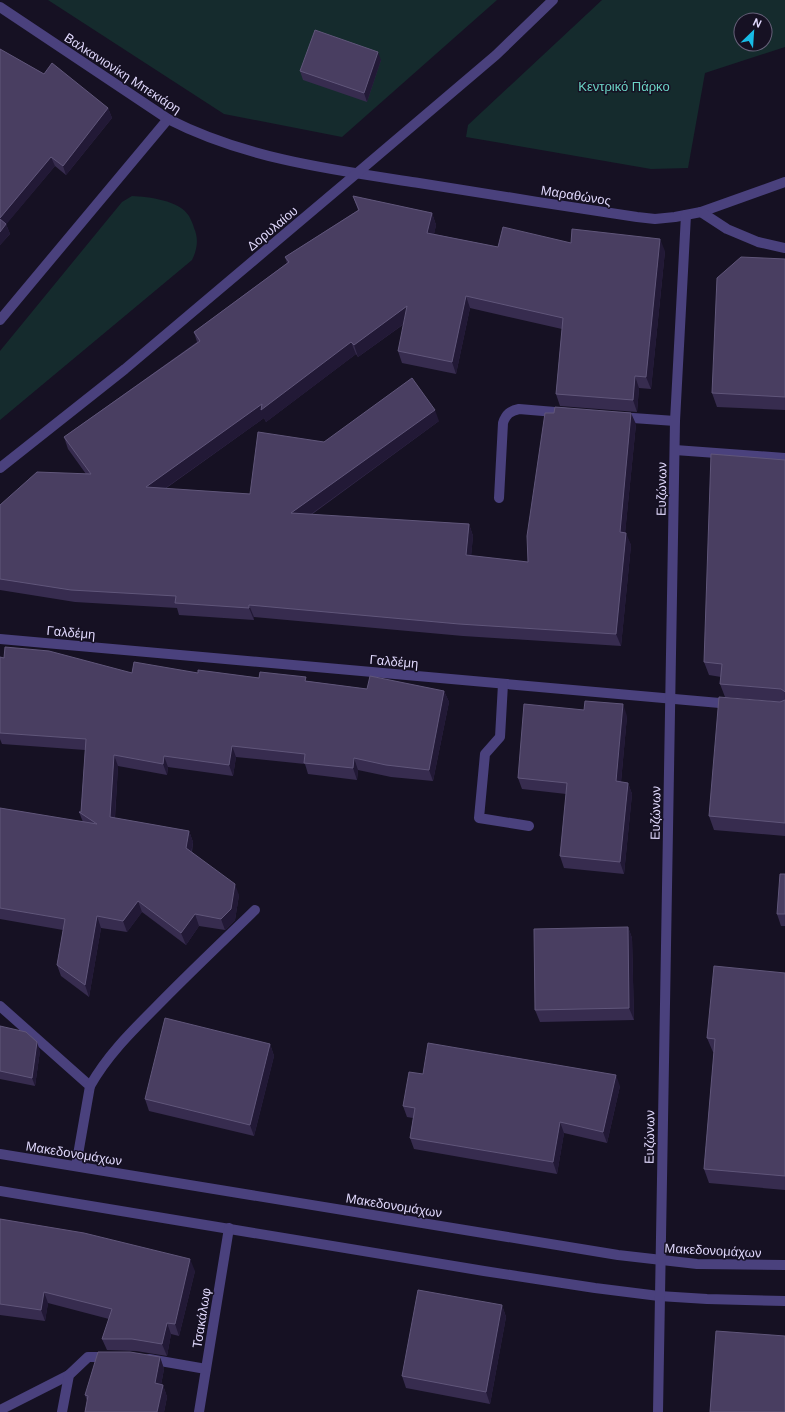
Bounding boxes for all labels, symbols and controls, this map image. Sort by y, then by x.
north arrow [733,12,773,52]
text: N [751,15,764,31]
street label: Βαλκανιονίκη Μπεκιάρη [61,29,185,118]
park label: Κεντρικό Πάρκο [578,78,670,95]
street label: Μαραθώνος [540,182,612,209]
street label: Δορυλαίου [243,202,301,255]
street label: Ευζώνων [653,462,670,516]
street label: Γαλδέμη [46,622,96,643]
street label: Γαλδέμη [369,651,419,672]
street label: Ευζώνων [647,786,664,840]
street label: Ευζώνων [641,1110,658,1164]
street label: Μακεδονομάχων [25,1138,123,1169]
street label: Μακεδονομάχων [345,1190,443,1221]
street label: Μακεδονομάχων [664,1239,762,1262]
street label: Τσακάλωφ [188,1287,215,1349]

